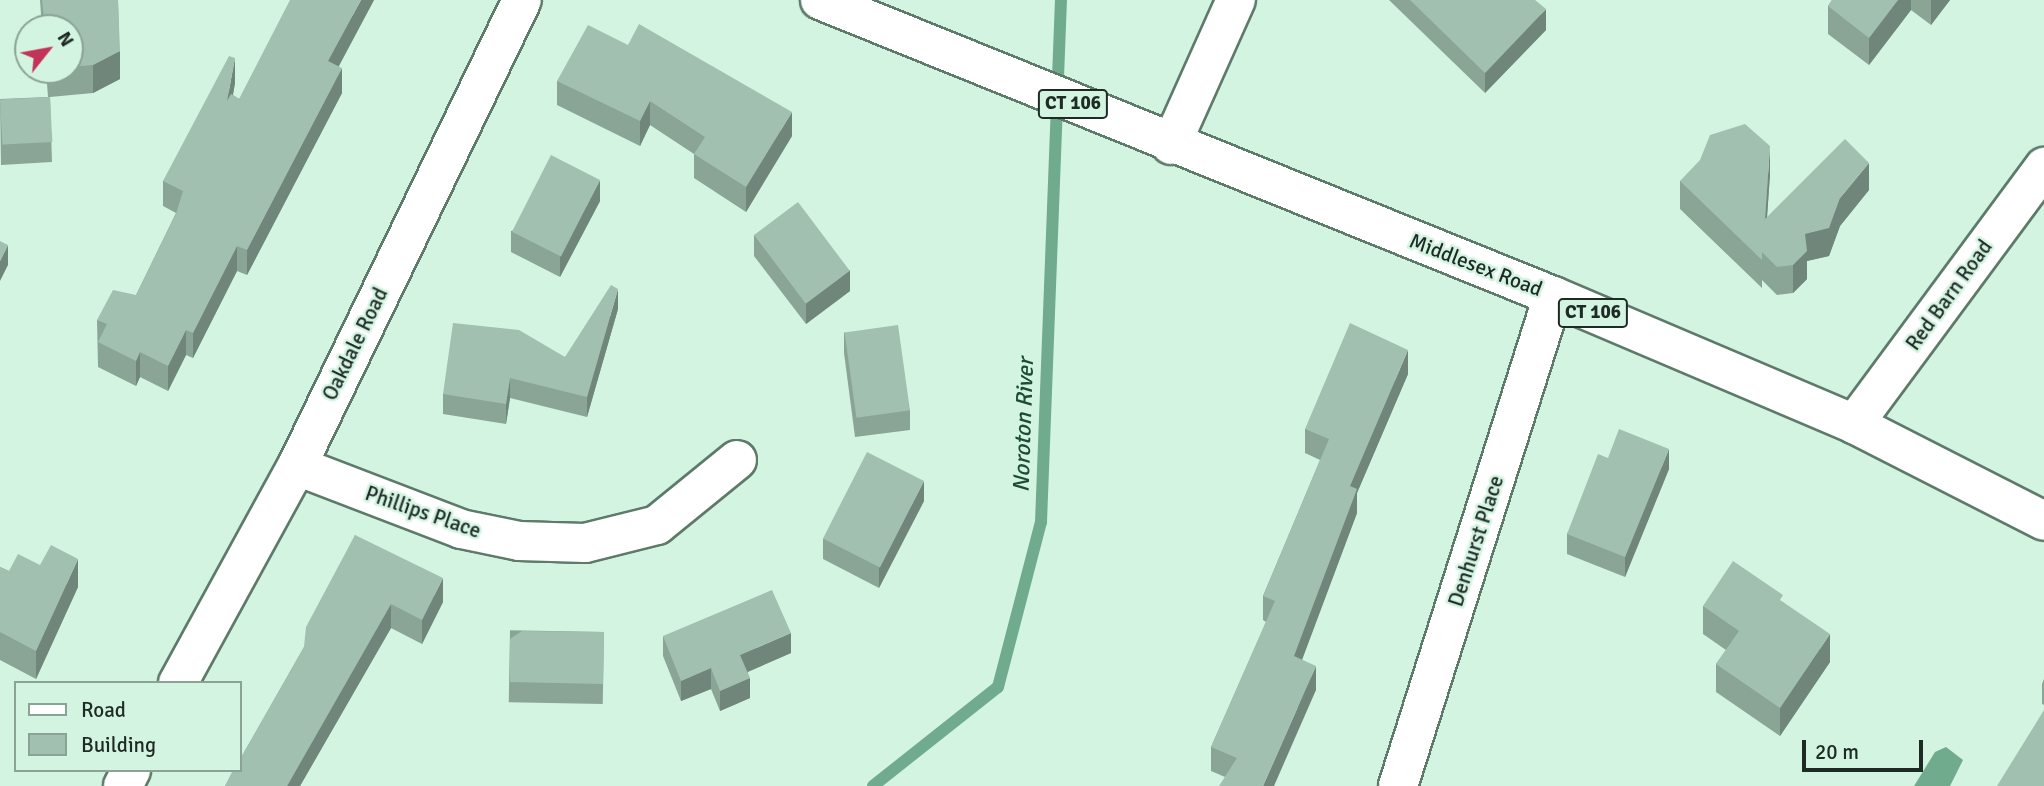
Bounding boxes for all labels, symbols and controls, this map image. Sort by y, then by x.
north arrow [14,14,84,84]
text: N [52,27,79,51]
road number: CT 106 [1036,88,1110,120]
street label: Middlesex Road [1406,228,1546,302]
street label: Red Barn Road [1900,235,1998,355]
street label: Oakdale Road [317,284,393,404]
road number: CT 106 [1556,298,1630,328]
water label: Noroton River [1008,357,1040,493]
street label: Denhurst Place [1443,472,1509,610]
street label: Phillips Place [362,480,484,544]
legend [14,681,242,772]
text: Road [81,697,126,723]
scale bar [1806,726,1927,770]
text: Building [81,732,156,758]
text: 20 m [1815,739,1859,765]

